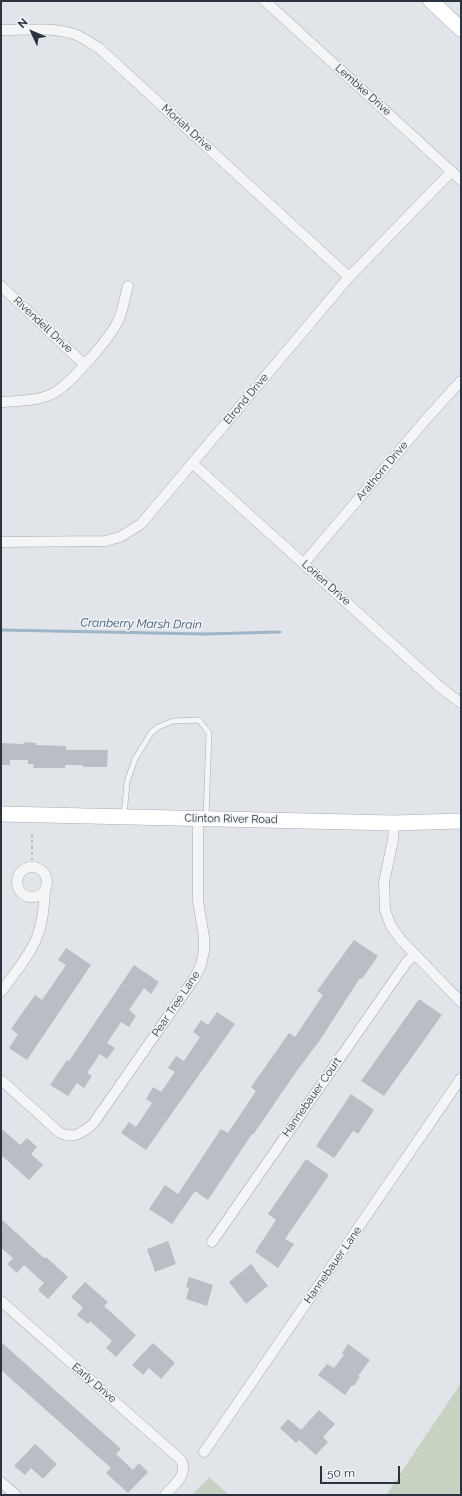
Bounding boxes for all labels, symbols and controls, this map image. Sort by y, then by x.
north arrow [12,12,52,52]
text: N [15,16,31,31]
street label: Lembke Drive [332,61,394,119]
street label: Moriah Drive [159,102,215,154]
street label: Rivendell Drive [11,294,75,356]
street label: Elrond Drive [221,371,271,427]
street label: Arathorn Drive [353,439,411,503]
street label: Lorien Drive [299,558,353,608]
water label: Cranberry Marsh Drain [80,616,202,632]
street label: Clinton River Road [184,812,278,826]
street label: Pear Tree Lane [149,969,203,1039]
street label: Hannebauer Court [280,1055,344,1139]
street label: Hannebauer Lane [301,1224,365,1306]
street label: Early Drive [69,1360,119,1406]
scale bar [322,1458,402,1484]
text: 50 m [327,1466,355,1480]

